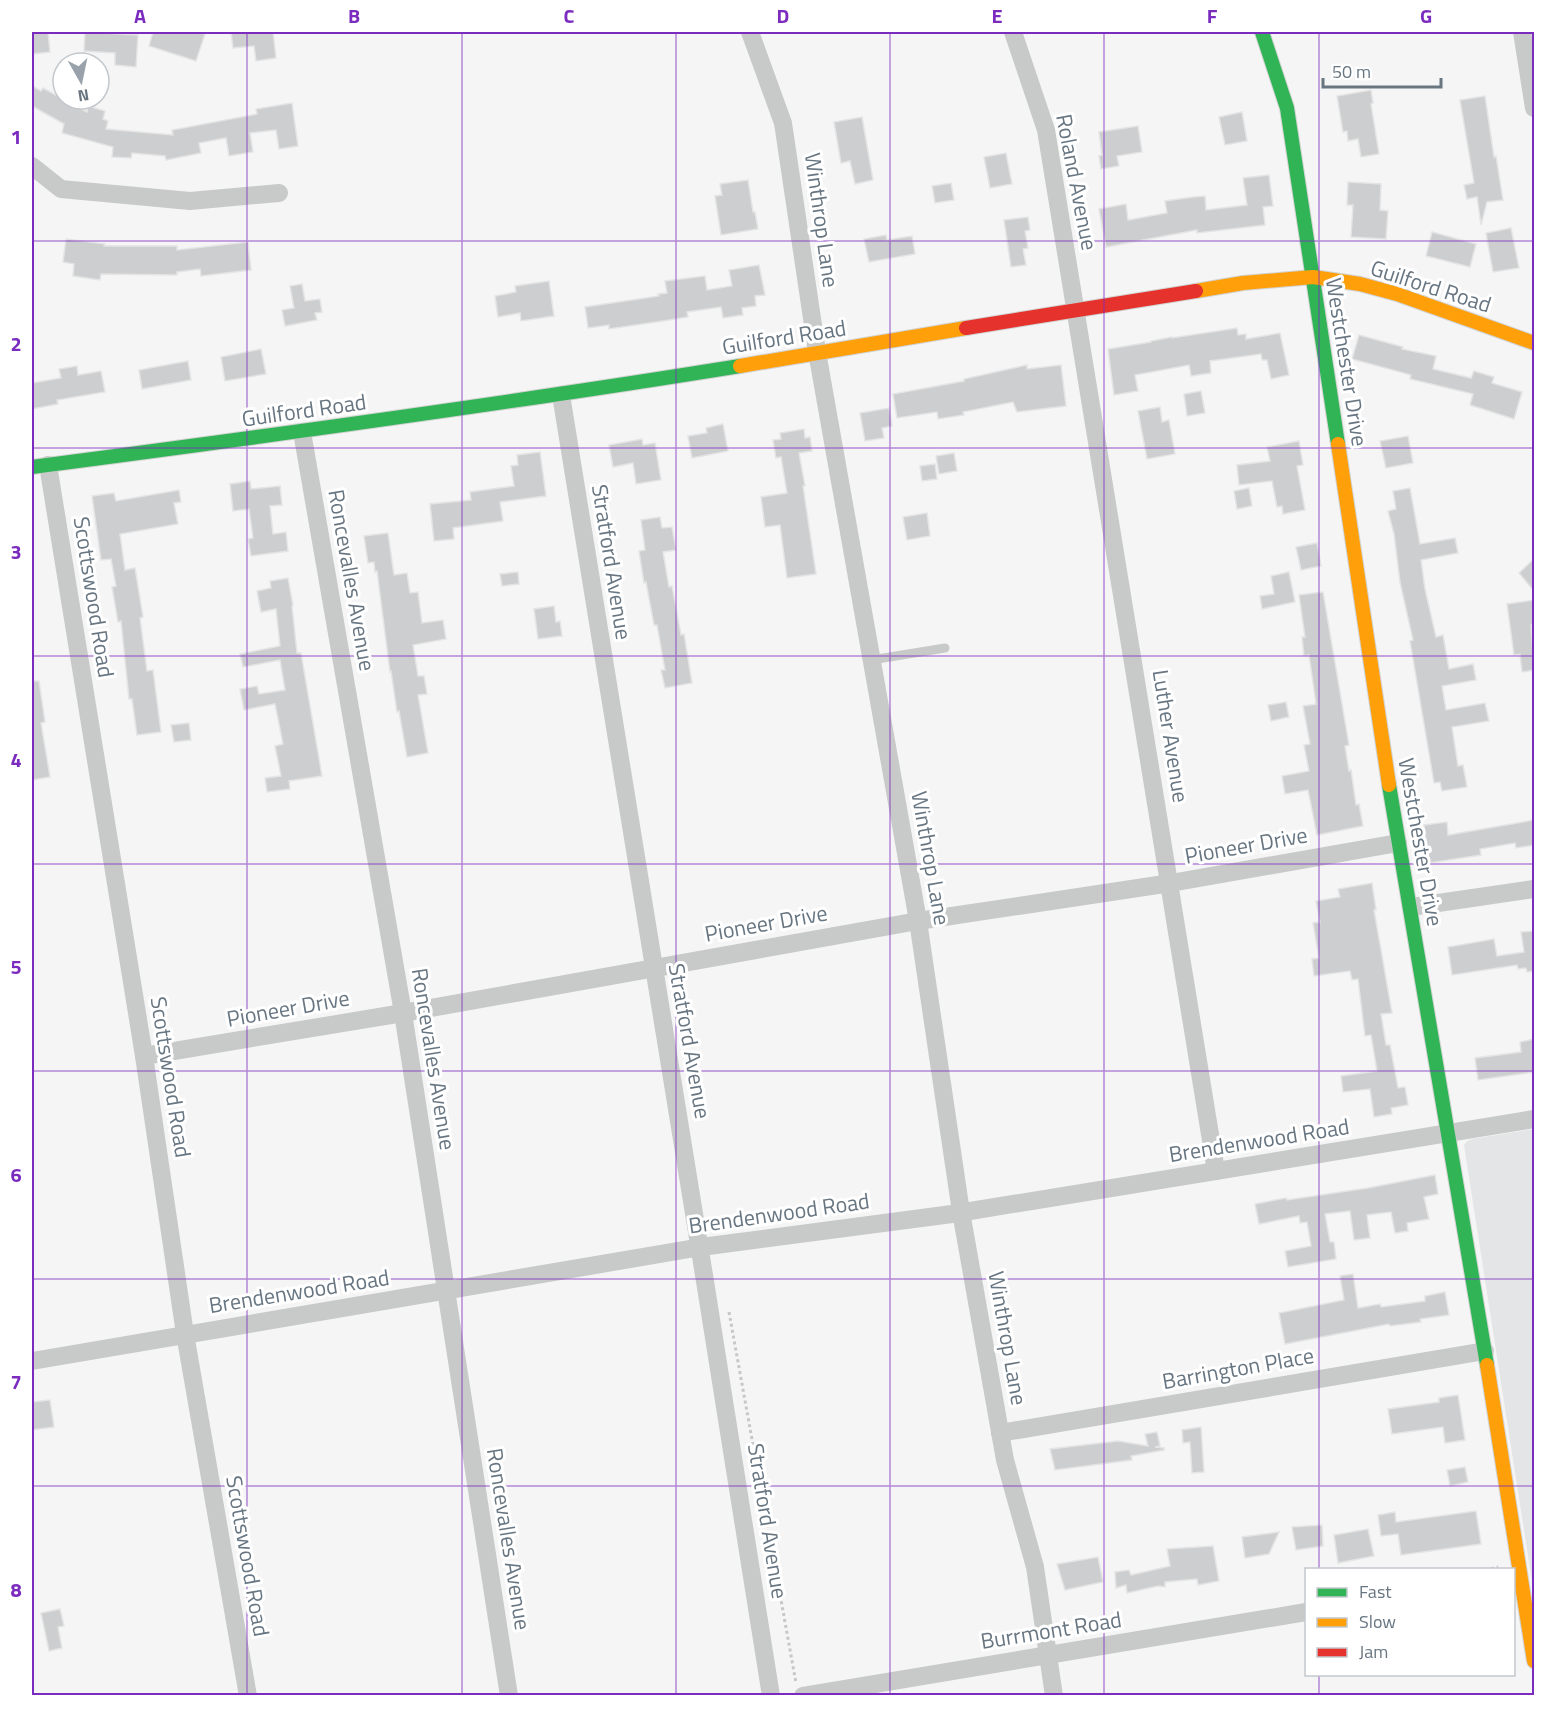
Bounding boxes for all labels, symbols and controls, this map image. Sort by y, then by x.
text: A [134,0,146,31]
text: B [348,0,360,31]
text: C [564,0,575,31]
text: D [777,0,789,31]
text: E [991,0,1003,31]
text: F [1207,0,1218,31]
text: G [1420,0,1432,31]
north arrow [51,51,111,111]
scale bar [1323,51,1442,89]
text: 50 m [1332,58,1371,85]
text: N [76,83,91,109]
street label: Roland Avenue [1047,111,1107,253]
text: 1 [10,121,22,152]
street label: Winthrop Lane [796,151,848,289]
street label: Guilford Road [1366,250,1496,322]
street label: Westchester Drive [1317,275,1377,449]
street label: Guilford Road [719,310,849,364]
text: 2 [10,328,22,359]
street label: Guilford Road [240,384,368,436]
street label: Stratford Avenue [583,482,641,642]
street label: Roncevalles Avenue [319,487,385,673]
street label: Scottswood Road [64,514,124,680]
text: 3 [10,536,22,567]
street label: Luther Avenue [1144,667,1198,805]
text: 4 [10,744,22,775]
street label: Westchester Drive [1389,755,1453,929]
street label: Winthrop Lane [902,788,960,928]
street label: Pioneer Drive [1182,817,1310,873]
street label: Pioneer Drive [702,895,830,951]
text: 5 [10,951,22,982]
street label: Stratford Avenue [660,961,720,1121]
street label: Roncevalles Avenue [403,966,465,1152]
street label: Pioneer Drive [224,980,352,1036]
street label: Scottswood Road [141,994,201,1160]
street label: Brendenwood Road [1166,1109,1352,1171]
text: 6 [10,1159,22,1190]
street label: Brendenwood Road [686,1183,872,1243]
street label: Brendenwood Road [206,1260,392,1322]
street label: Winthrop Lane [979,1268,1037,1408]
street label: Barrington Place [1159,1338,1317,1398]
text: 7 [10,1366,22,1397]
street label: Stratford Avenue [739,1441,797,1601]
street label: Roncevalles Avenue [478,1446,540,1632]
street label: Scottswood Road [217,1473,279,1639]
legend [1305,1568,1515,1676]
text: 8 [10,1574,22,1605]
text: Fast [1359,1578,1392,1605]
street label: Burrmont Road [978,1602,1124,1658]
text: Slow [1359,1608,1396,1635]
text: Jam [1359,1638,1388,1665]

